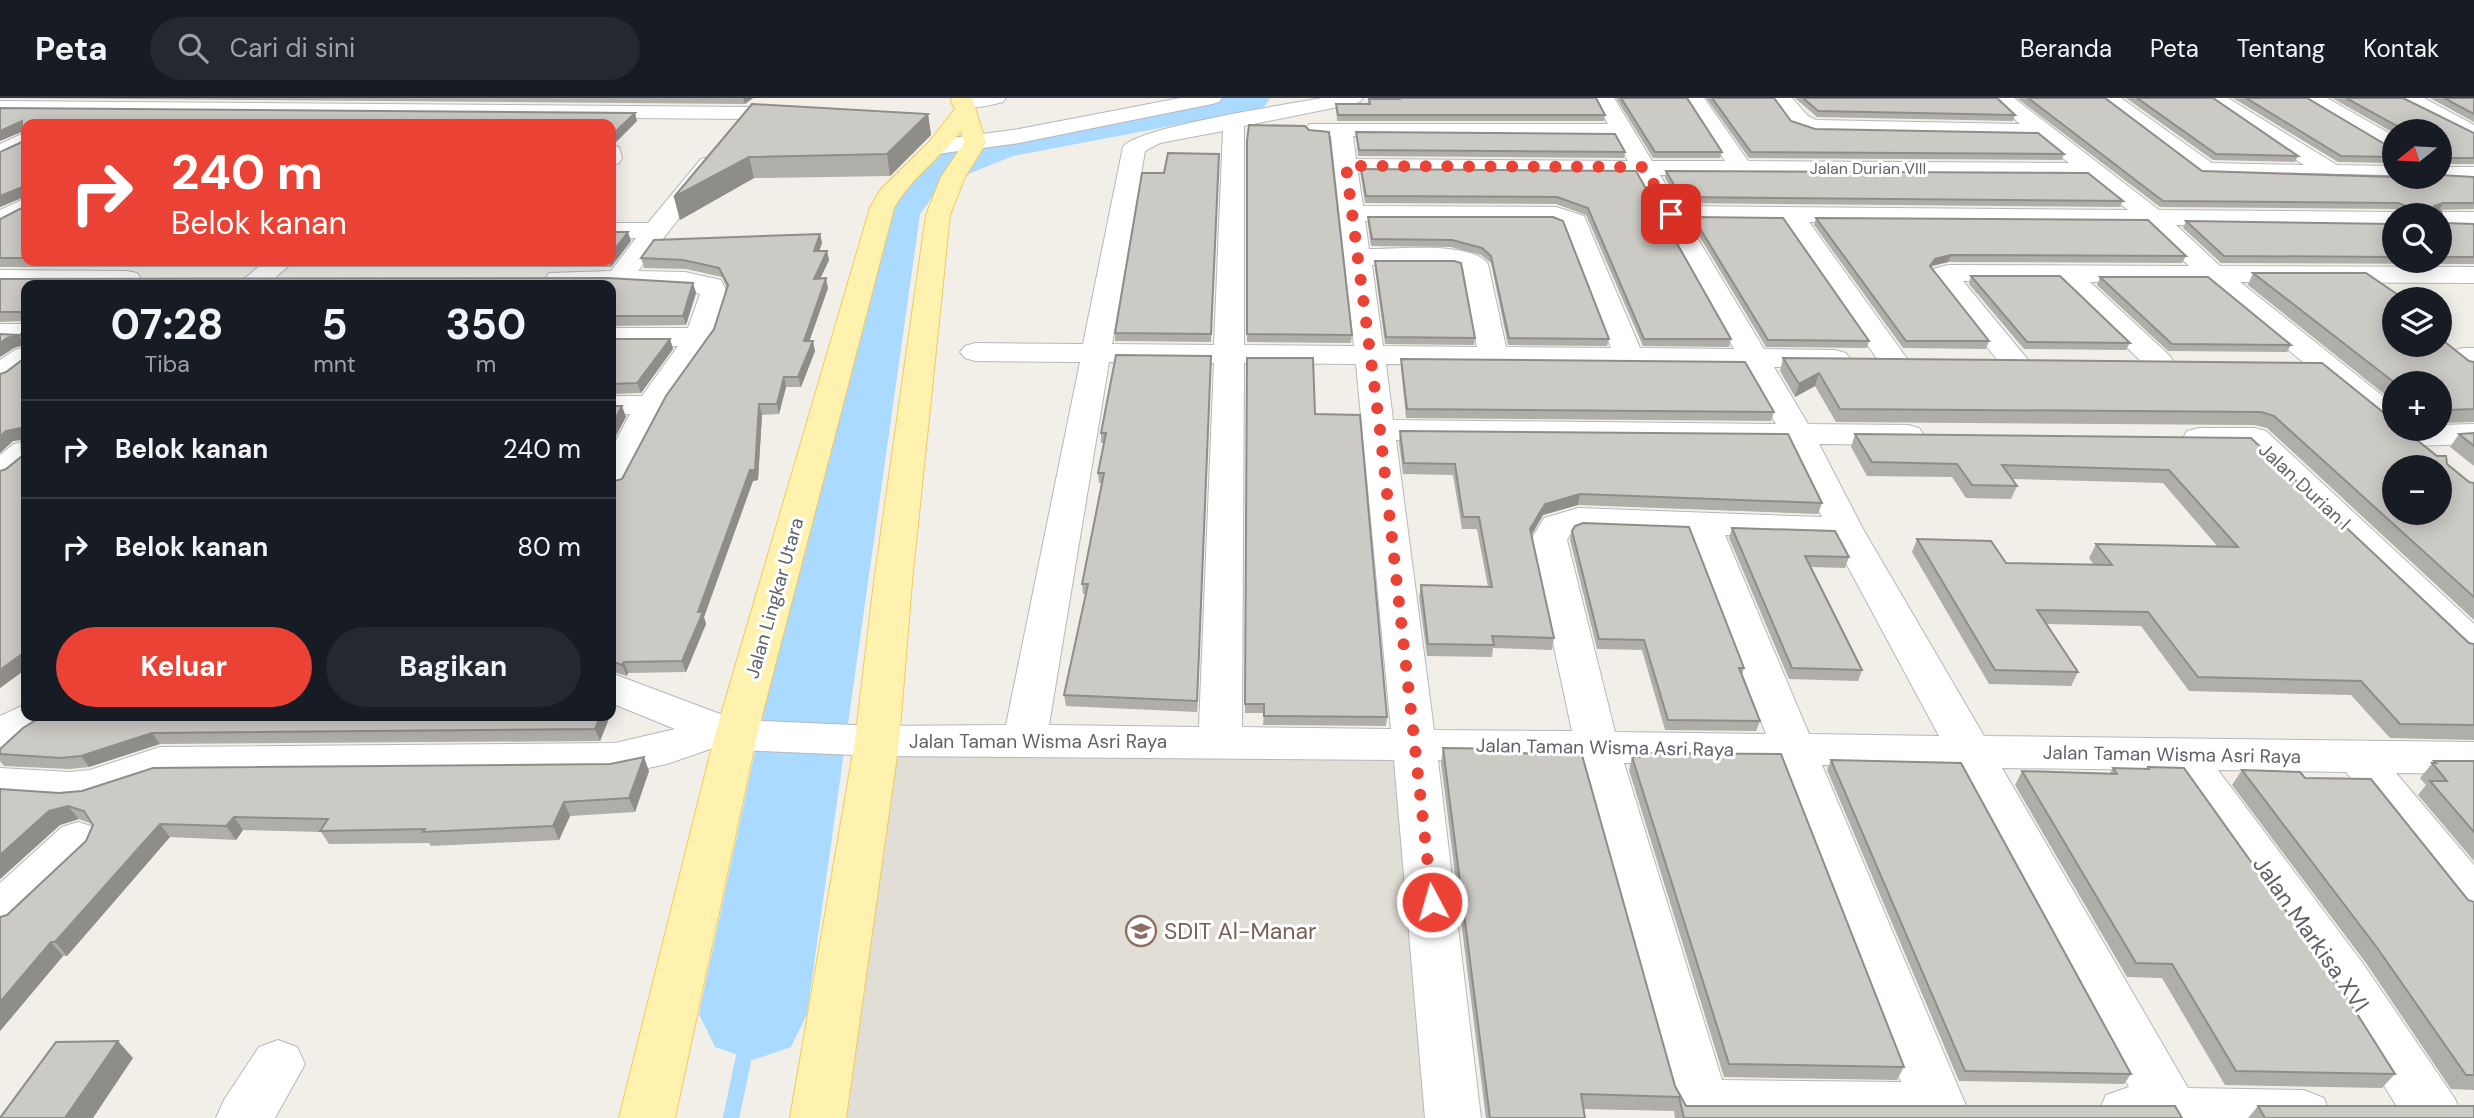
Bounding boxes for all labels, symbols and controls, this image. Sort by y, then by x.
search box [150,17,640,80]
text: Peta [35,27,108,70]
icon: search [174,29,212,67]
text: Cari di sini [230,31,355,65]
text: Beranda [2020,33,2112,64]
text: Peta [2150,33,2199,64]
text: Tentang [2237,33,2325,64]
text: Kontak [2363,33,2439,64]
north arrow [2382,119,2452,189]
map controls [2382,119,2452,525]
text: 240 m [171,140,323,204]
icon: right [56,147,147,238]
street label: Jalan Durian VIII [1810,158,1926,179]
pin [1641,184,1701,244]
icon: arrive [1652,195,1690,233]
text: Belok kanan [171,202,347,244]
button: search [2382,203,2452,273]
button: layers [2382,287,2452,357]
text: 07:28 [111,297,224,352]
text: 5 [321,297,348,352]
text: 350 [445,297,526,352]
text: Tiba [144,349,190,379]
text: mnt [313,349,356,379]
text: m [476,349,496,379]
button: + [2382,371,2452,441]
icon: right [56,430,94,468]
text: Belok kanan [115,432,268,466]
text: 240 m [503,432,581,466]
street label: Jalan Durian I [2253,437,2356,535]
button: − [2382,455,2452,525]
street label: Jalan Lingkar Utara [740,515,809,681]
icon: right [56,528,94,566]
text: Belok kanan [115,530,268,564]
text: 80 m [517,530,581,564]
button: Keluar [56,627,312,707]
button: Bagikan [326,627,581,707]
street label: Jalan Taman Wisma Asri Raya [909,729,1167,754]
street label: Jalan Taman Wisma Asri Raya [1476,733,1734,762]
street label: Jalan Taman Wisma Asri Raya [2043,740,2301,769]
street label: Jalan Markisa XVI [2246,850,2376,1018]
position arrow [1395,865,1469,939]
school or university icon: SDIT Al-Manar [1124,914,1158,948]
place label: SDIT Al-Manar [1164,916,1317,946]

